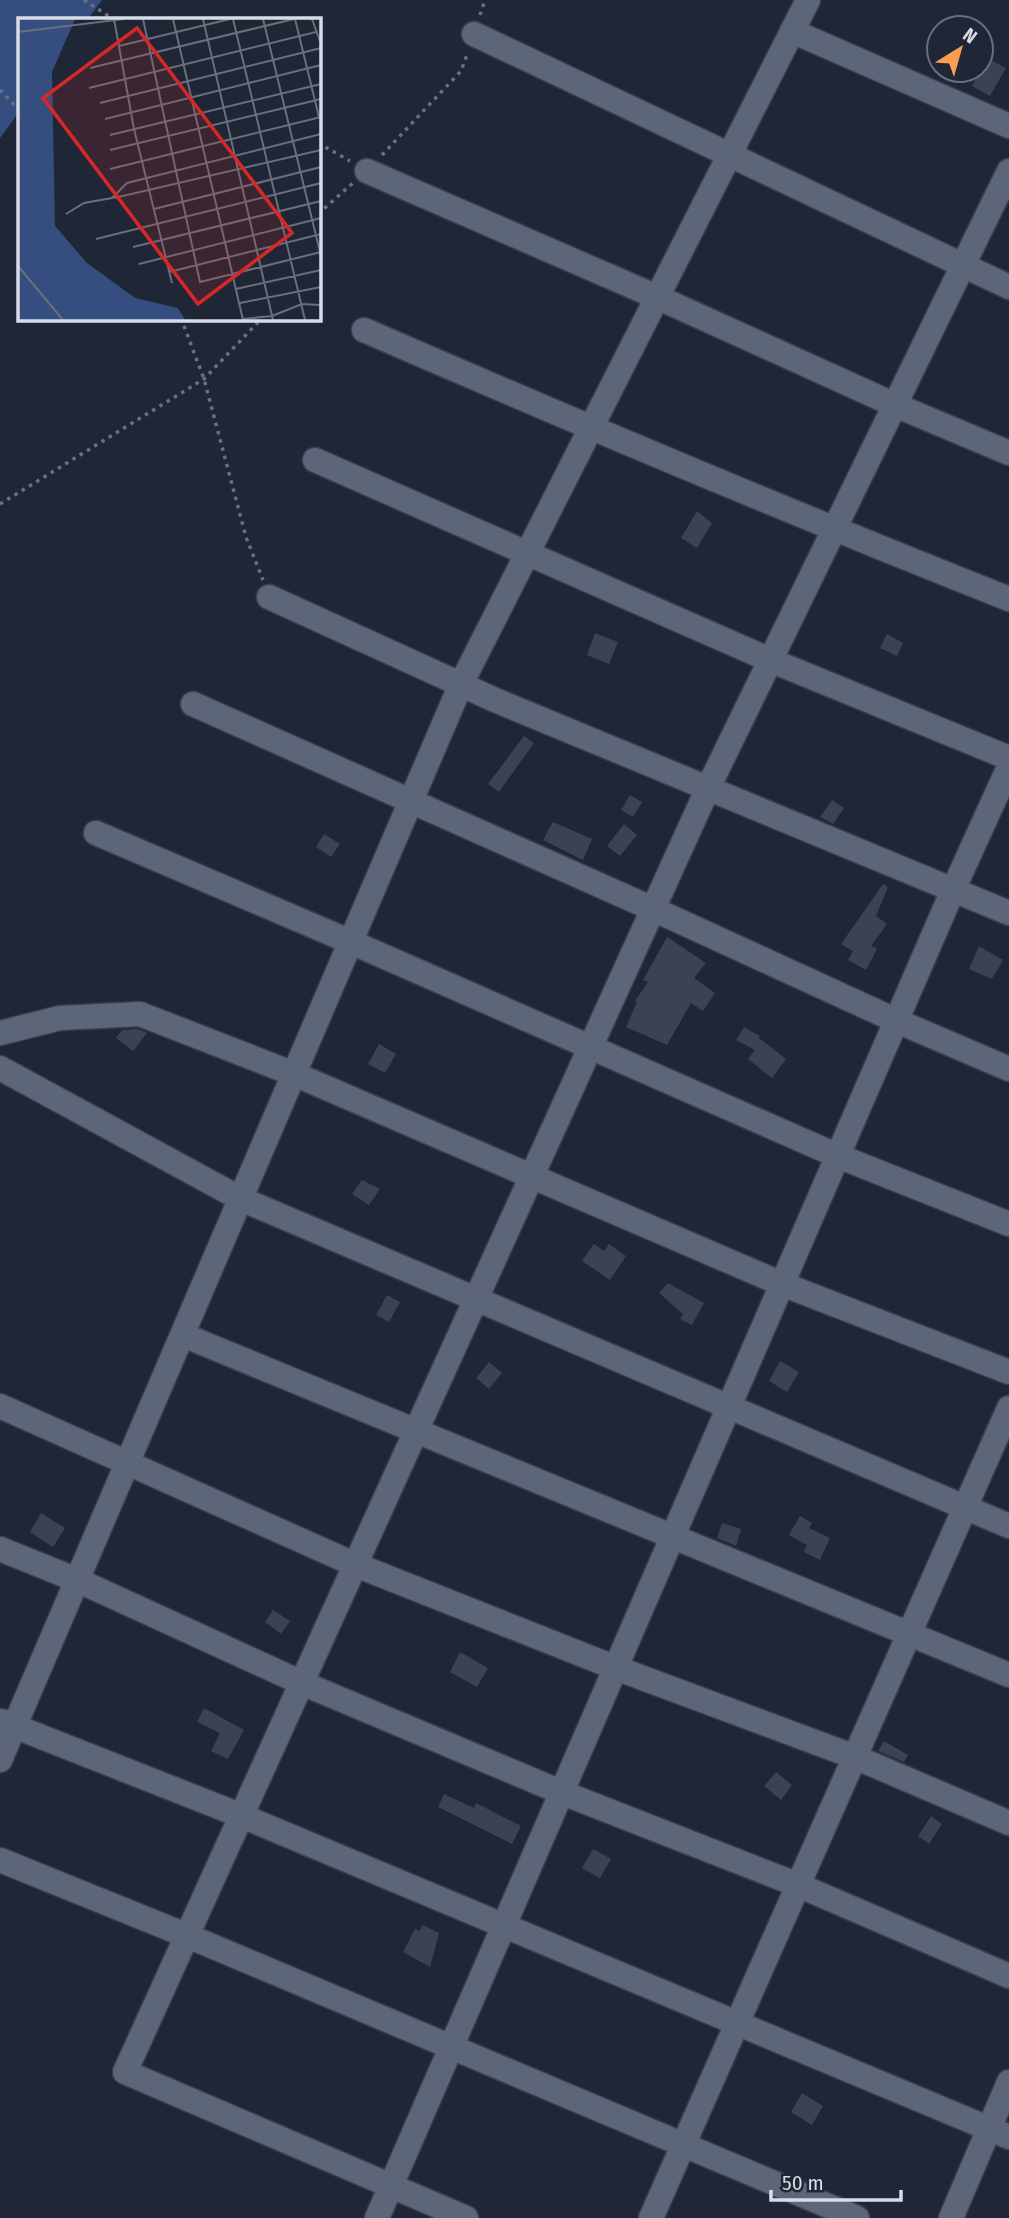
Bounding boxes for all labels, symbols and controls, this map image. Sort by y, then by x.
north arrow [925,14,995,84]
inset map [18,18,320,320]
text: N [958,23,981,48]
scale bar [771,2158,900,2202]
text: 50 m [782,2170,824,2196]

